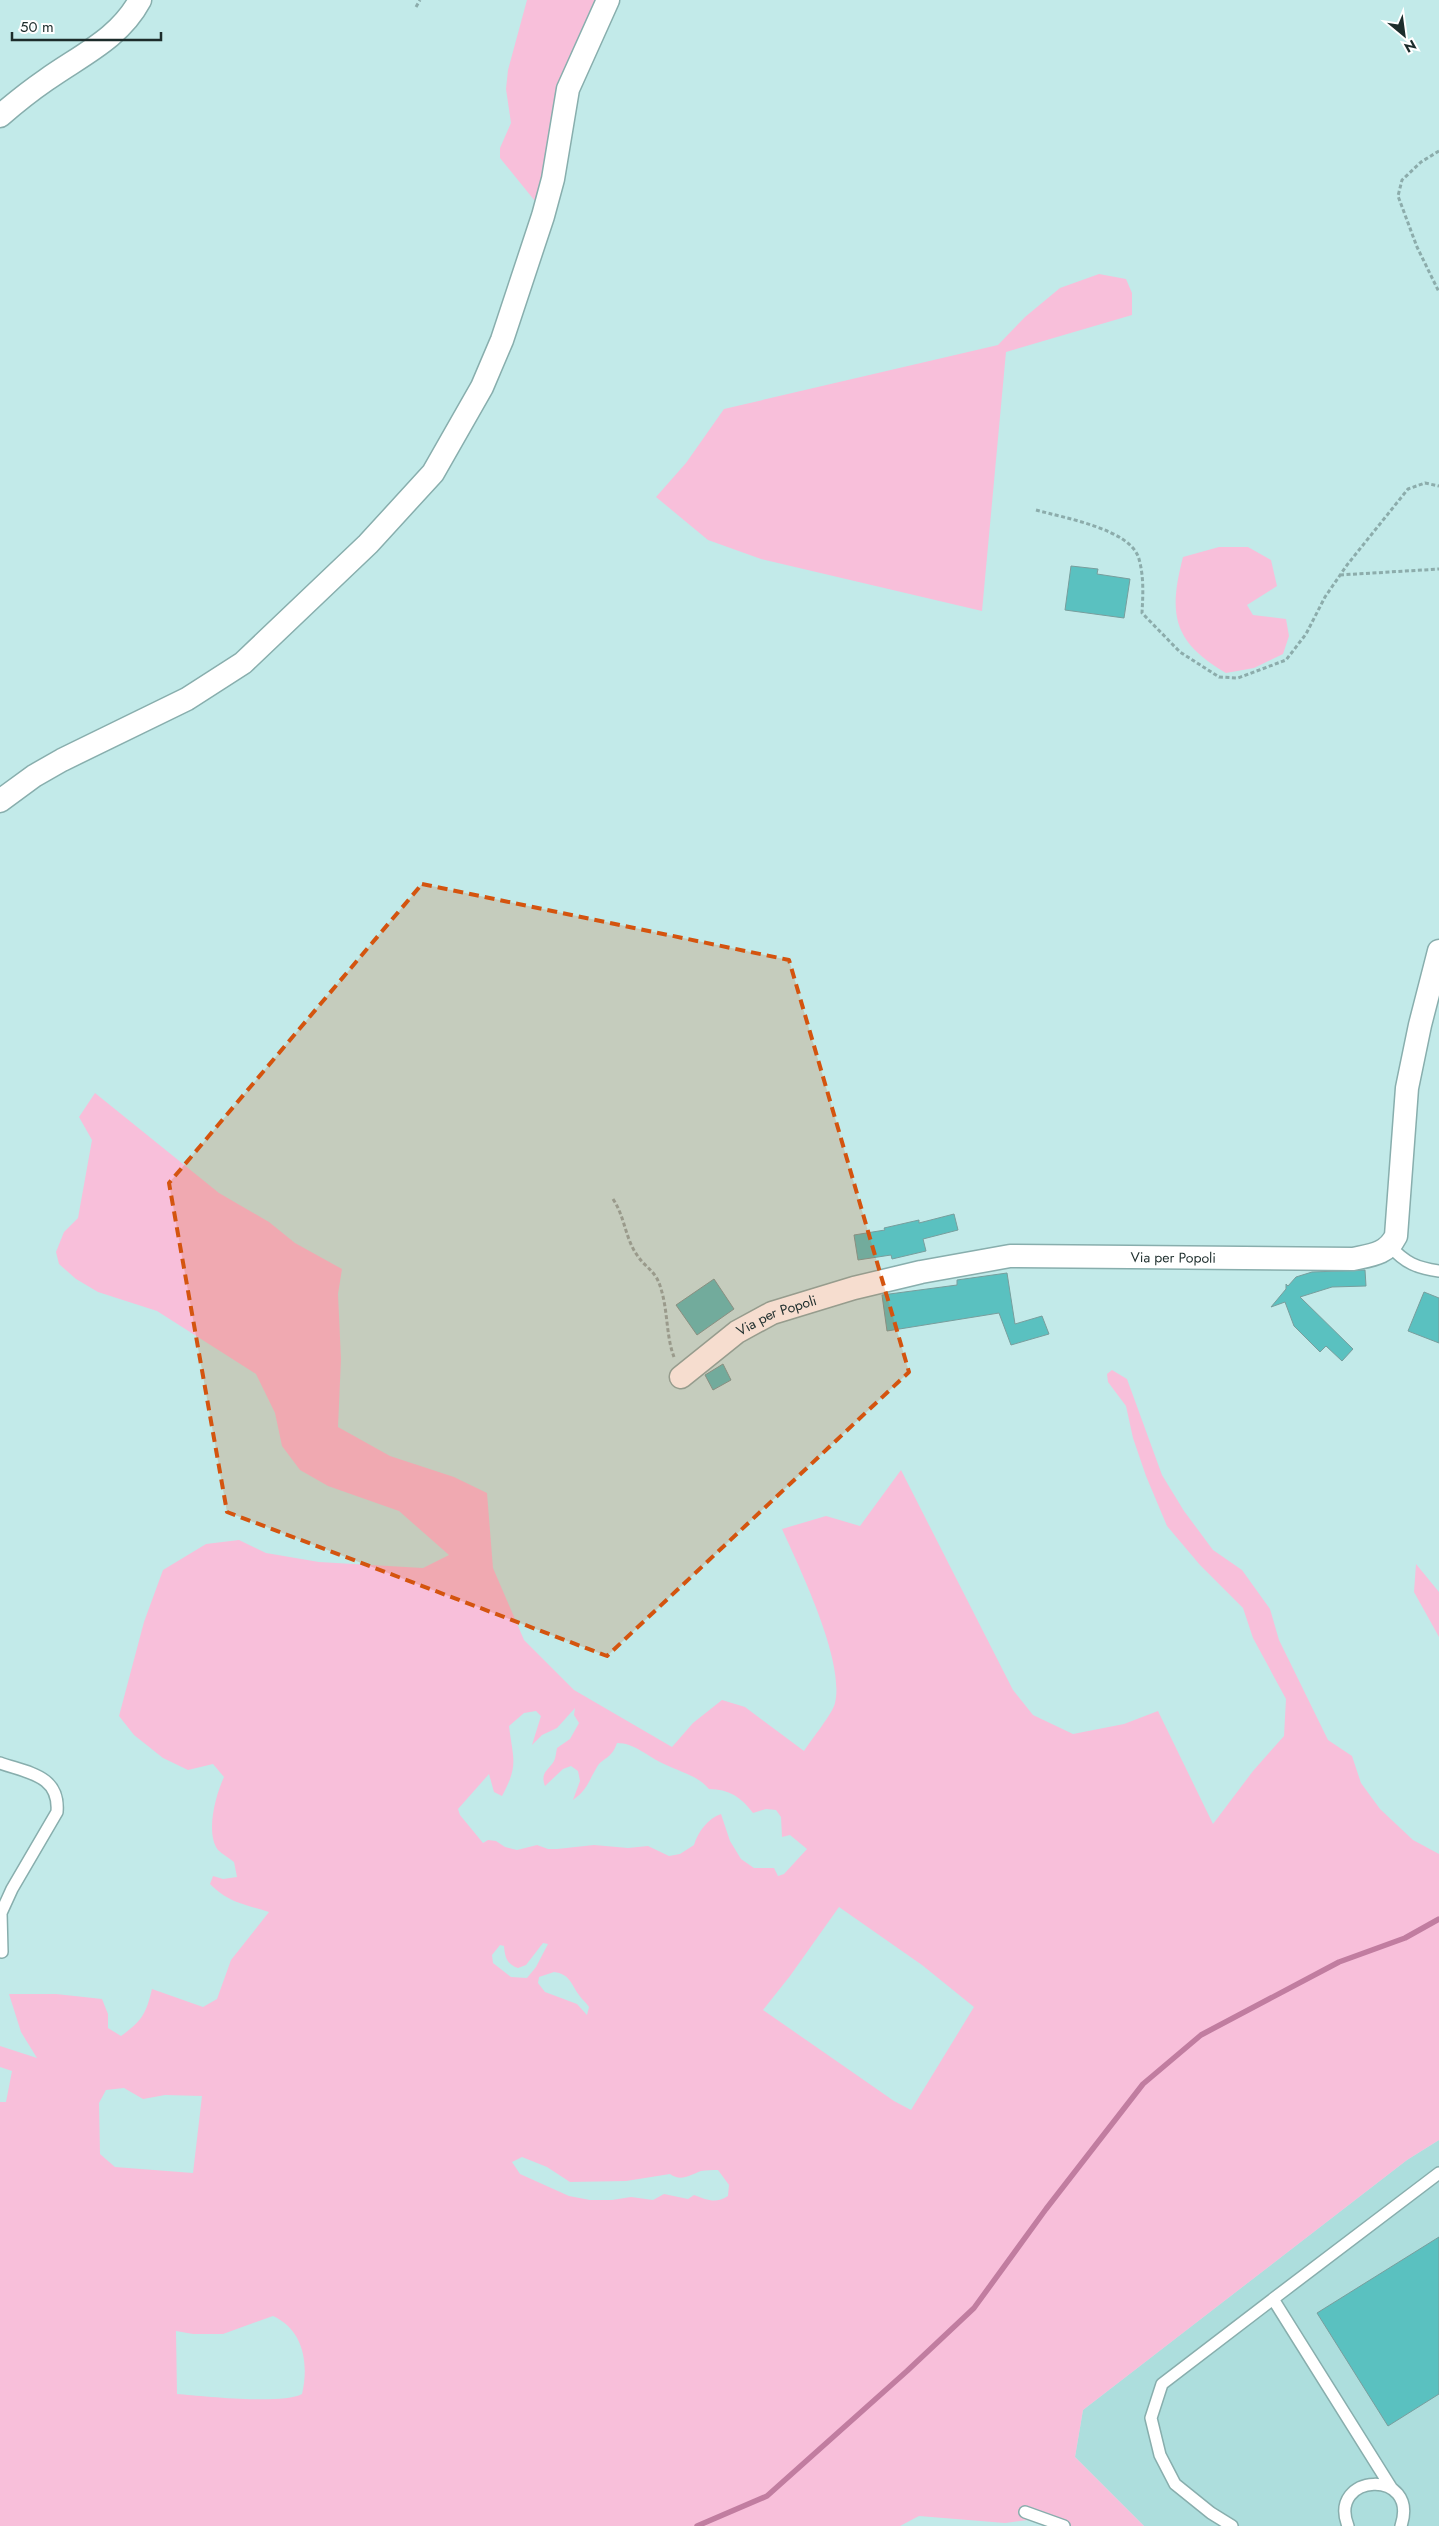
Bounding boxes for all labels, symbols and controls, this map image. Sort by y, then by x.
scale bar [12,10,161,42]
north arrow [1379,10,1429,60]
text: 50 m [20,16,54,38]
text: N [1401,35,1420,58]
street label: Via per Popoli [1130,1247,1216,1268]
street label: Via per Popoli [733,1290,819,1341]

